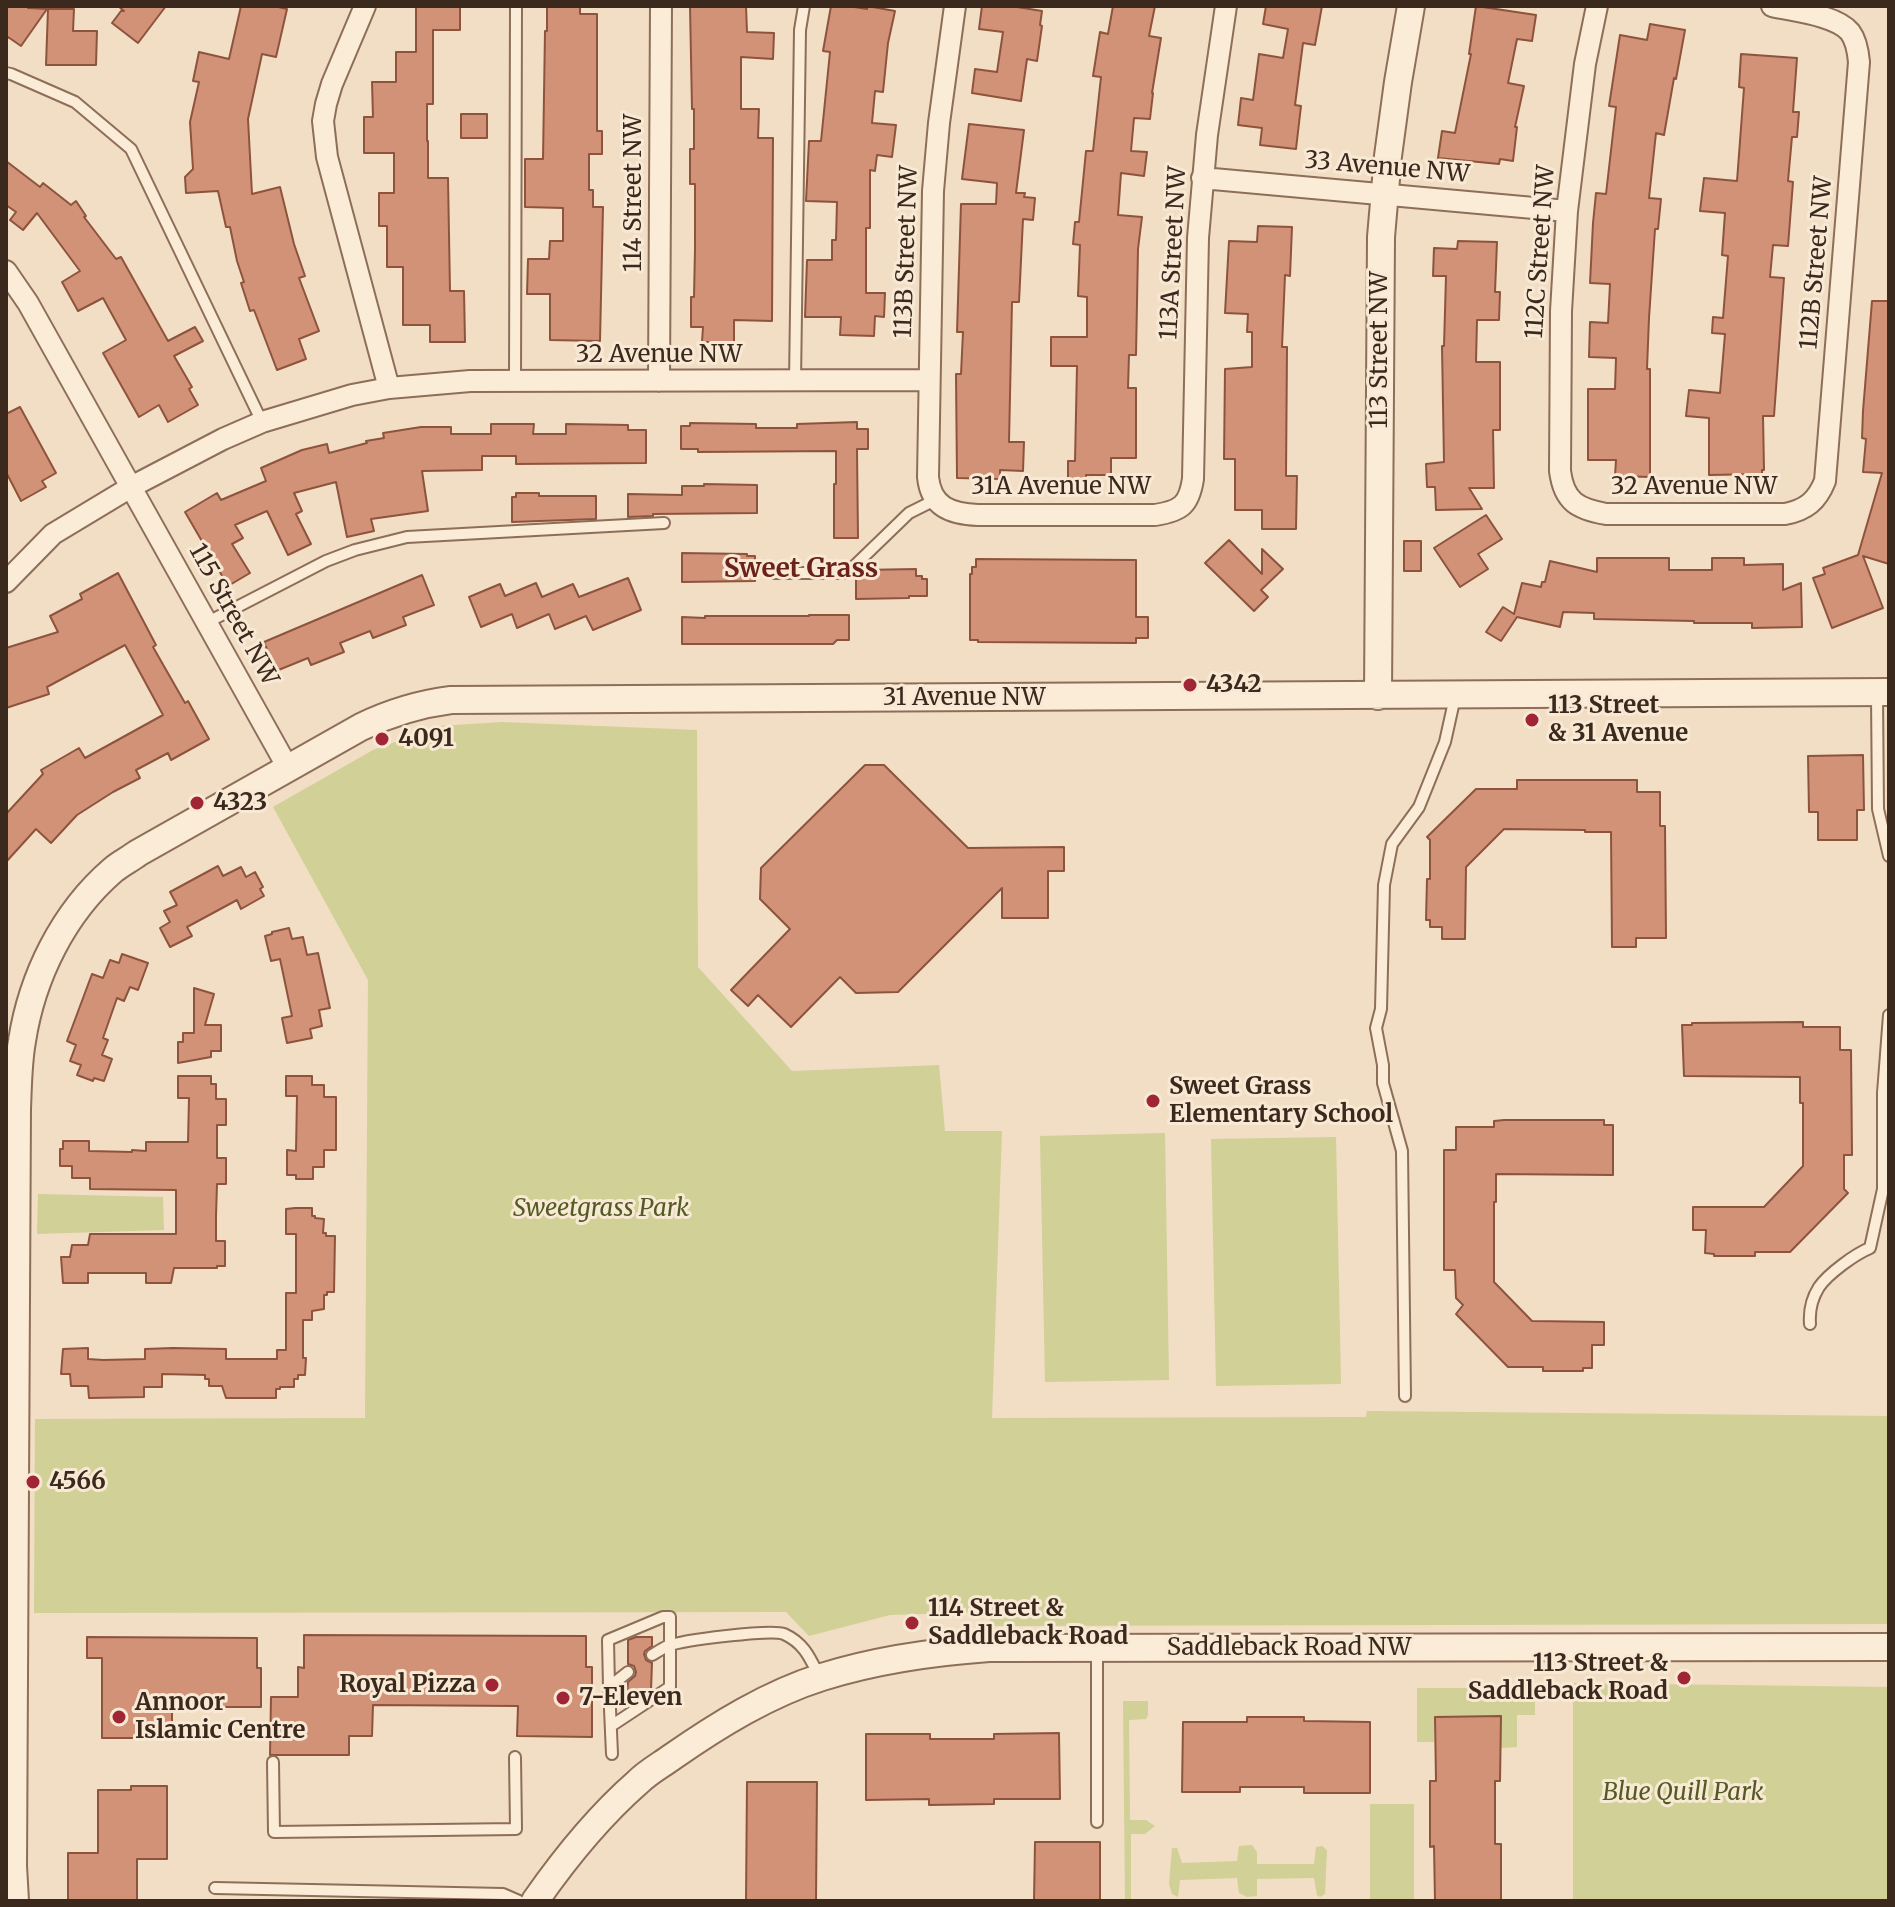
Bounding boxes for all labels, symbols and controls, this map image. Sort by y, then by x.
street label: 114 Street NW [620,114,648,272]
street label: 33 Avenue NW [1303,146,1471,190]
street label: 112C Street NW [1521,164,1561,340]
street label: 113B Street NW [890,165,924,339]
street label: 113A Street NW [1155,165,1193,341]
street label: 112B Street NW [1795,175,1839,351]
street label: 113 Street NW [1366,271,1394,429]
street label: 32 Avenue NW [576,341,742,369]
street label: 31A Avenue NW [971,473,1151,501]
street label: 32 Avenue NW [1611,473,1777,501]
street label: 115 Street NW [182,539,284,691]
district label: Sweet Grass [724,554,878,586]
place label: 4342 [1206,671,1262,699]
marker: 4342 [1181,676,1199,694]
street label: 31 Avenue NW [883,684,1045,712]
place label: 113 Street & 31 Avenue [1548,692,1688,748]
marker: 113 Street & 31 Avenue [1523,711,1541,729]
place label: 4091 [398,725,454,753]
marker: 4091 [373,730,391,748]
place label: 4323 [213,789,267,817]
marker: 4323 [188,794,206,812]
place label: Sweet Grass Elementary School [1169,1073,1393,1129]
marker: Sweet Grass Elementary School [1144,1092,1162,1110]
park label: Sweetgrass Park [513,1195,689,1223]
place label: 4566 [49,1468,106,1496]
marker: 4566 [24,1473,42,1491]
place label: 114 Street & Saddleback Road [928,1595,1128,1651]
marker: 114 Street & Saddleback Road [903,1614,921,1632]
street label: Saddleback Road NW [1167,1634,1411,1662]
place label: 113 Street & Saddleback Road [1468,1650,1668,1706]
marker: 113 Street & Saddleback Road [1675,1669,1693,1687]
place label: Royal Pizza [339,1671,476,1699]
marker: Royal Pizza [483,1676,501,1694]
place label: 7-Eleven [579,1684,682,1712]
place label: Annoor Islamic Centre [135,1689,305,1745]
marker: 7-Eleven [554,1689,572,1707]
marker: Annoor Islamic Centre [110,1708,128,1726]
park label: Blue Quill Park [1602,1779,1764,1807]

